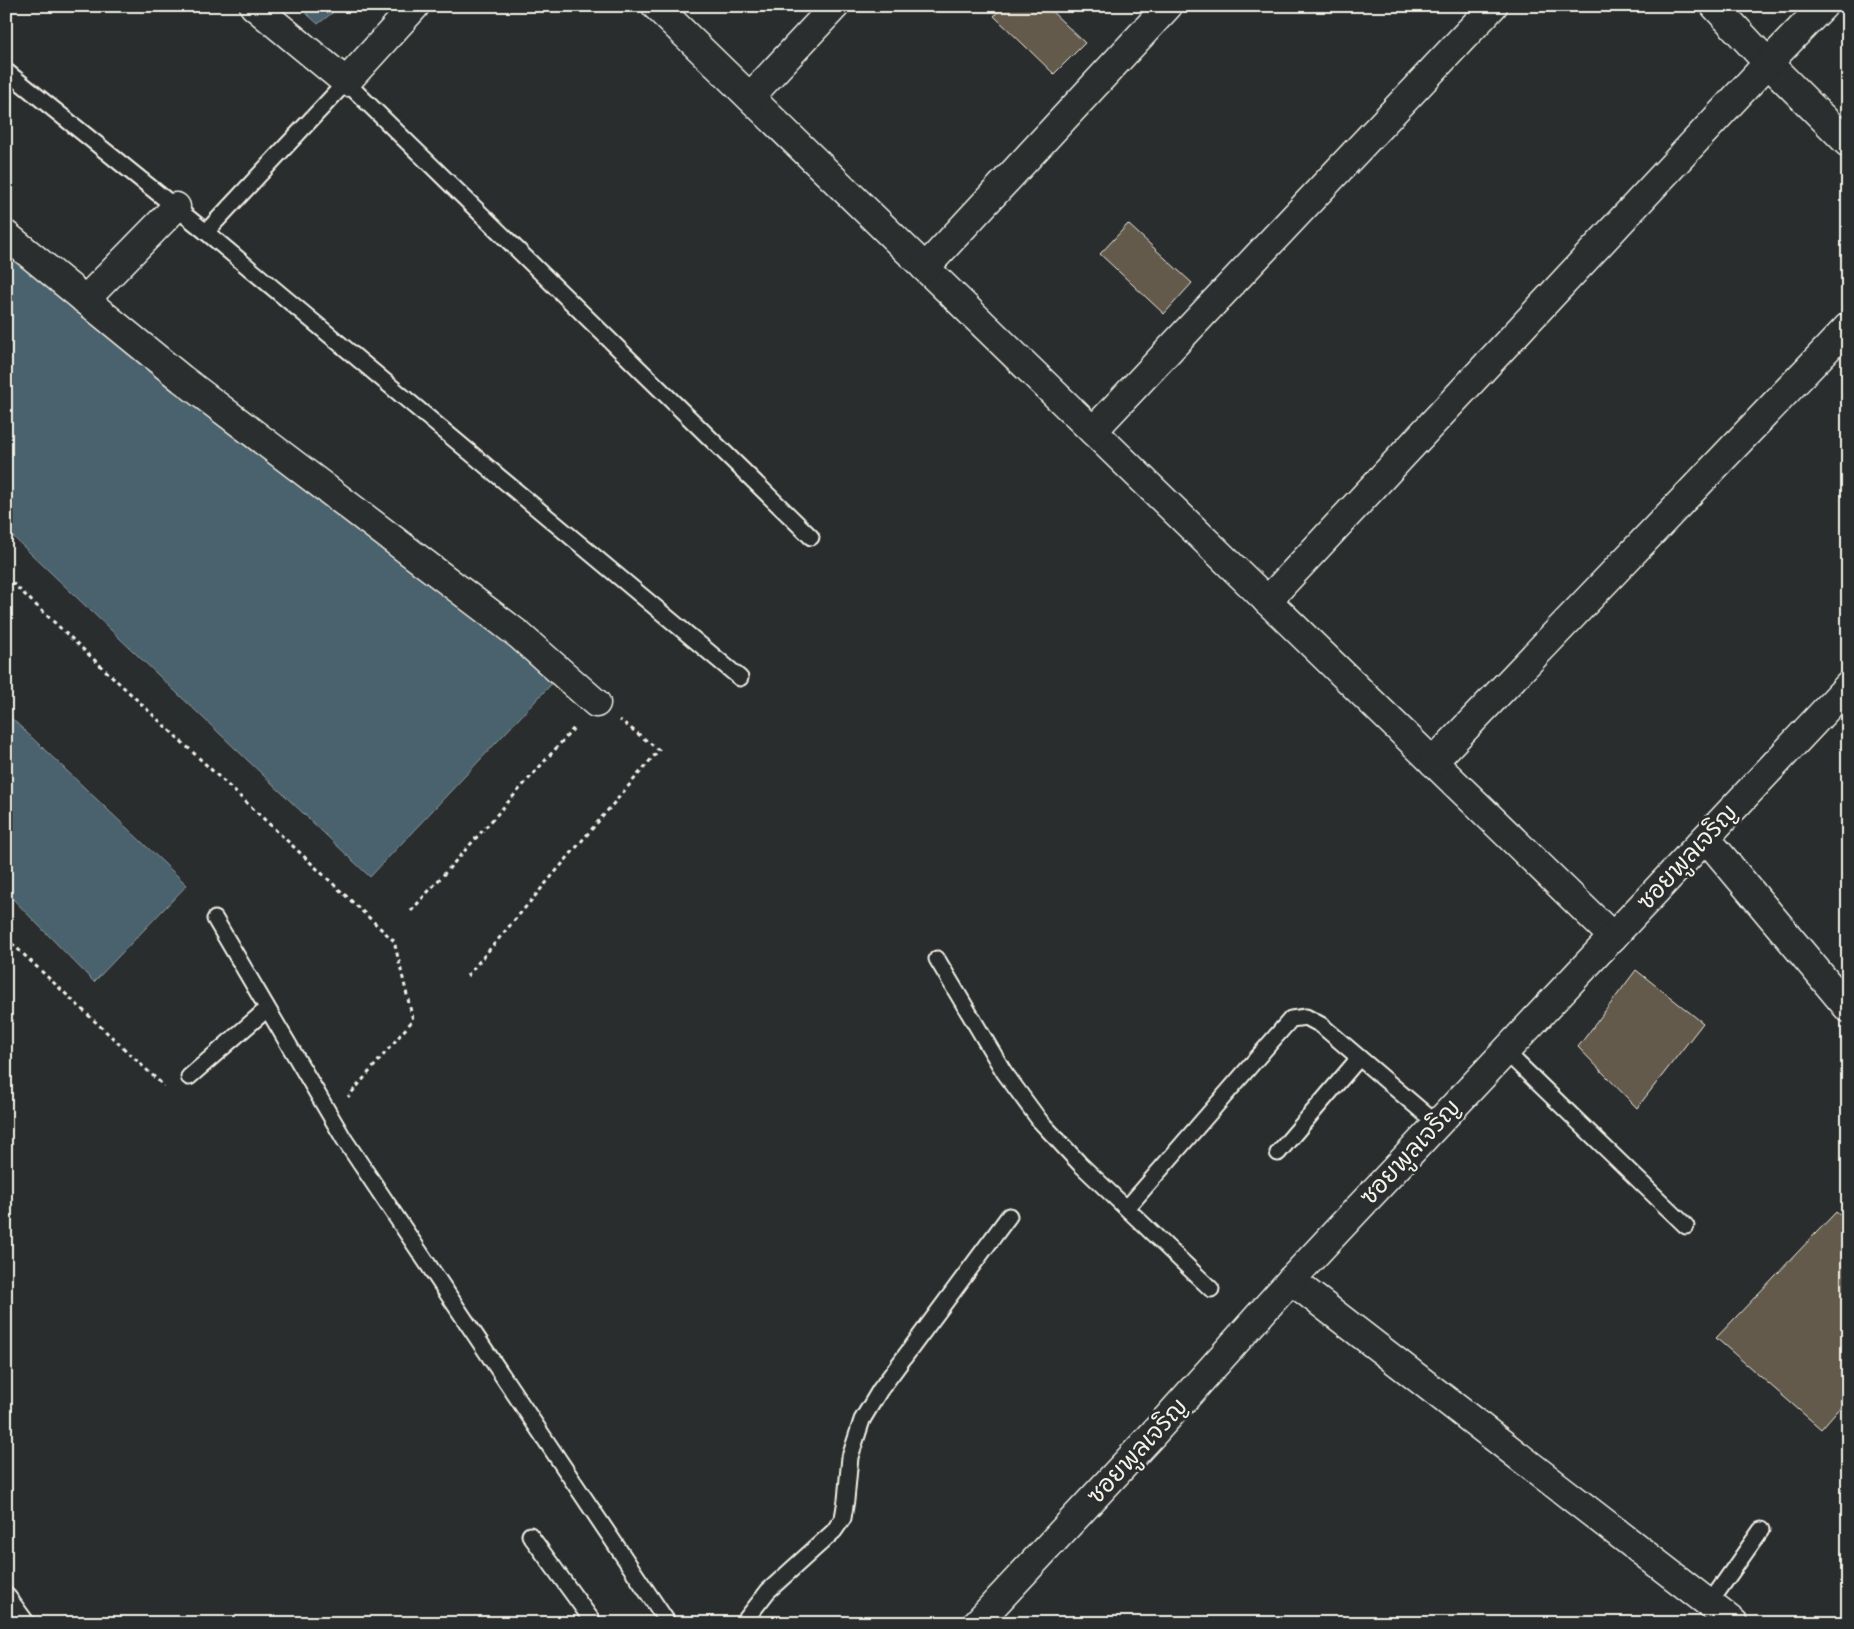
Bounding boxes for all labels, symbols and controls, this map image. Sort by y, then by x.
street label: ซอยพูลเจริญ [1630,798,1746,918]
street label: ซอยพูลเจริญ [1353,1093,1469,1213]
street label: ซอยพูลเจริญ [1080,1392,1196,1512]

